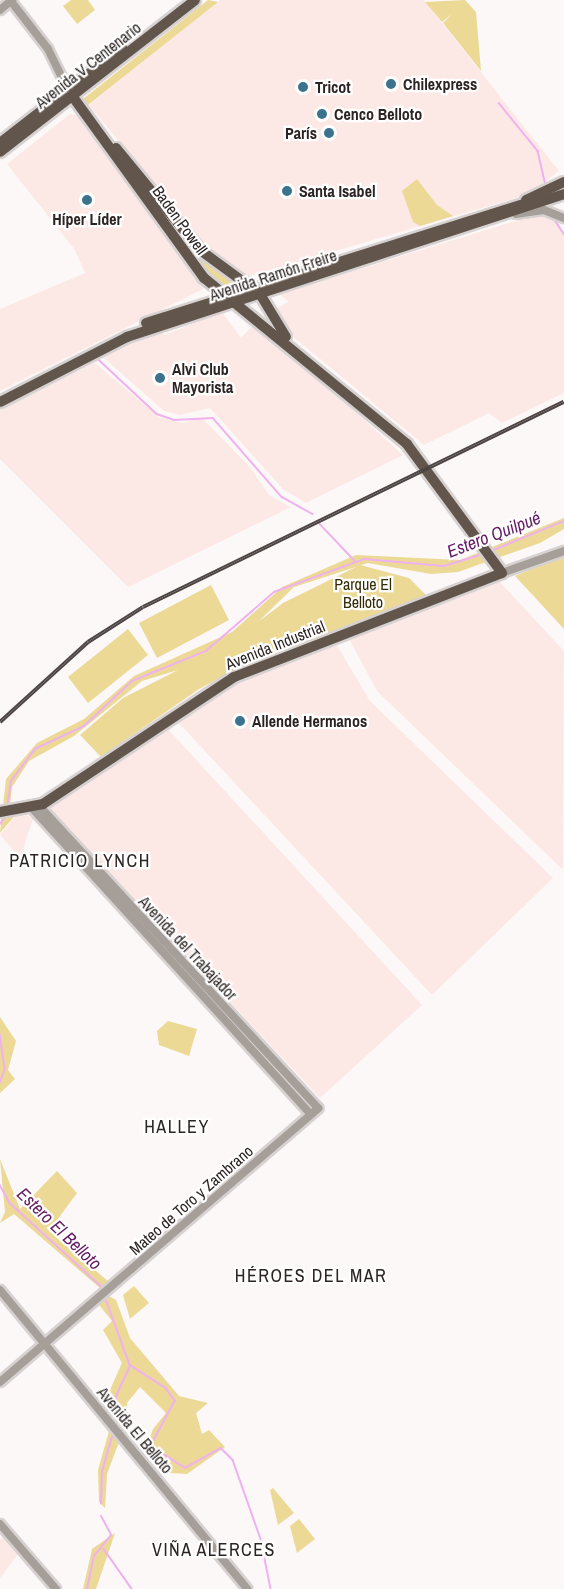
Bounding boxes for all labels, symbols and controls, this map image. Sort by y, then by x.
street label: Avenida V Centenario [31,18,145,112]
place label: Chilexpress [403,74,477,94]
place label: Tricot [315,77,351,97]
marker: Chilexpress [384,77,398,91]
marker: Tricot [296,80,310,94]
place label: Cenco Belloto [334,104,422,124]
marker: Cenco Belloto [315,107,329,121]
place label: París [285,123,317,143]
marker: París [322,126,336,140]
place label: Santa Isabel [299,181,376,201]
street label: Baden Powell [149,182,211,258]
marker: Santa Isabel [280,184,294,198]
marker: Híper Líder [80,193,94,207]
place label: Híper Líder [52,209,122,229]
street label: Avenida Ramón Freire [207,245,339,305]
place label: Alvi Club Mayorista [172,359,233,397]
marker: Alvi Club Mayorista [153,371,167,385]
water label: Estero Quilpué [444,507,544,563]
park label: Parque El Belloto [334,574,392,612]
street label: Avenida Industrial [222,616,328,674]
place label: Allende Hermanos [252,711,367,731]
marker: Allende Hermanos [233,714,247,728]
district label: PATRICIO LYNCH [9,850,151,872]
street label: Avenida del Trabajador [135,892,241,1004]
district label: HALLEY [144,1116,210,1138]
street label: Mateo de Toro y Zambrano [125,1141,257,1259]
water label: Estero El Belloto [12,1183,106,1275]
district label: HÉROES DEL MAR [234,1265,388,1287]
street label: Avenida El Belloto [93,1383,177,1477]
district label: VIÑA ALERCES [151,1539,277,1561]

